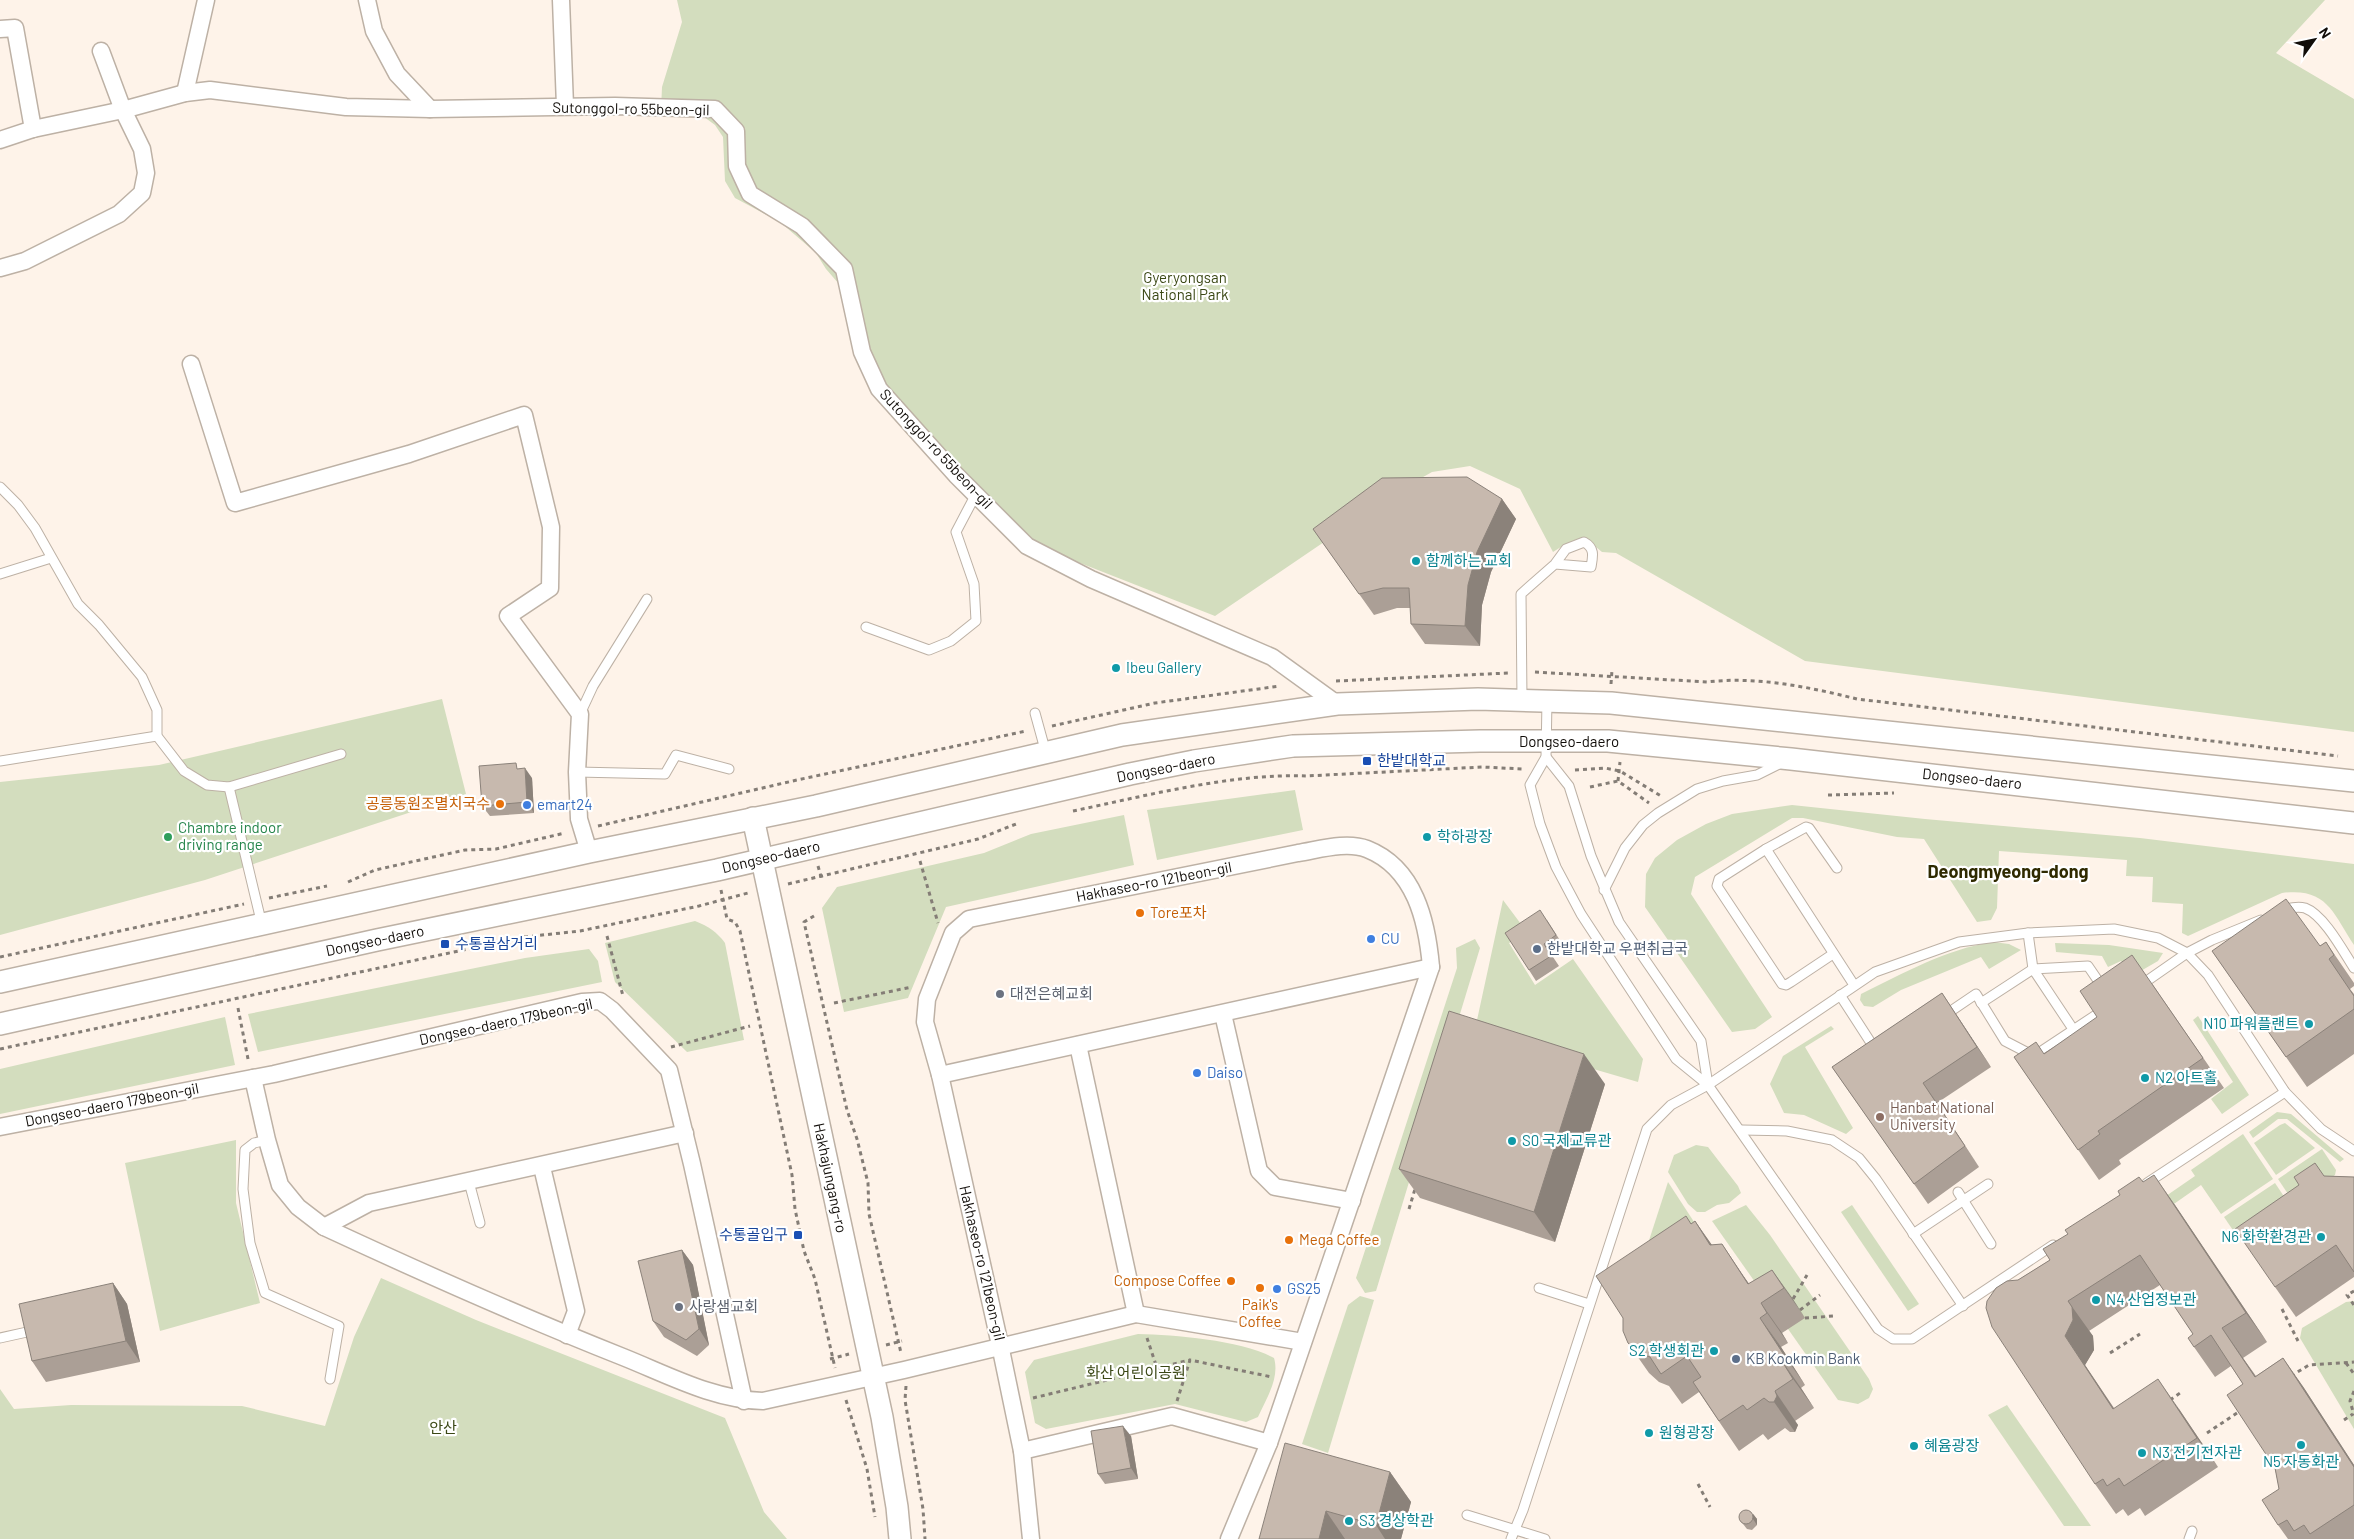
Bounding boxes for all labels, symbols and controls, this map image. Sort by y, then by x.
north arrow [2289,15,2339,65]
text: N [2316,24,2335,41]
street label: Sutonggol-ro 55beon-gil [552,98,710,118]
park label: Gyeryongsan National Park [1142,268,1229,303]
street label: Sutonggol-ro 55beon-gil [877,385,997,512]
place label: 함께하는 교회 [1426,551,1512,569]
marker: 함께하는 교회 [1410,555,1422,567]
place label: Ibeu Gallery [1126,658,1202,676]
marker: Ibeu Gallery [1110,662,1122,674]
street label: Dongseo-daero [1519,732,1619,750]
street label: Dongseo-daero [1115,749,1217,785]
place label: 한밭대학교 [1377,751,1446,769]
marker: 한밭대학교 [1361,755,1373,767]
street label: Dongseo-daero [1921,764,2023,792]
place label: 공릉동원조멸치국수 [366,794,490,812]
place label: emart24 [537,795,593,813]
marker: 공릉동원조멸치국수 [494,798,506,810]
marker: emart24 [521,799,533,811]
place label: Chambre indoor driving range [178,818,282,853]
place label: 학하광장 [1437,827,1492,845]
marker: Chambre indoor driving range [162,831,174,843]
marker: 학하광장 [1421,831,1433,843]
street label: Dongseo-daero [720,836,822,876]
street label: Hakhaseo-ro 121beon-gil [1074,857,1233,905]
district label: Deongmyeong-dong [1927,860,2089,882]
place label: Tore포차 [1150,903,1207,921]
marker: Tore포차 [1134,907,1146,919]
street label: Dongseo-daero [324,921,426,959]
place label: CU [1381,929,1400,947]
marker: CU [1365,933,1377,945]
place label: 수통골삼거리 [455,934,538,952]
marker: 수통골삼거리 [439,938,451,950]
place label: 한밭대학교 우편취급국 [1547,939,1688,957]
marker: 한밭대학교 우편취급국 [1531,943,1543,955]
place label: 대전은혜교회 [1010,984,1093,1002]
marker: 대전은혜교회 [994,988,1006,1000]
street label: Dongseo-daero 179beon-gil [417,994,594,1048]
place label: N10 파워플랜트 [2203,1014,2299,1032]
marker: N10 파워플랜트 [2303,1018,2315,1030]
place label: Daiso [1207,1063,1243,1081]
marker: Daiso [1191,1067,1203,1079]
place label: N2 아트홀 [2155,1068,2218,1086]
marker: N2 아트홀 [2139,1072,2151,1084]
street label: Dongseo-daero 179beon-gil [23,1078,200,1130]
place label: Hanbat National University [1890,1098,1994,1133]
marker: Hanbat National University [1874,1111,1886,1123]
street label: Hakhajungang-ro [811,1121,851,1234]
place label: S0 국제교류관 [1522,1131,1611,1149]
marker: S0 국제교류관 [1506,1135,1518,1147]
street label: Hakhaseo-ro 121beon-gil [956,1184,1010,1342]
place label: 수통골입구 [719,1225,788,1243]
place label: N6 화학환경관 [2221,1227,2311,1245]
marker: 수통골입구 [792,1229,804,1241]
place label: Mega Coffee [1299,1230,1380,1248]
marker: N6 화학환경관 [2315,1231,2327,1243]
marker: Mega Coffee [1283,1234,1295,1246]
place label: Compose Coffee [1114,1271,1221,1289]
marker: Compose Coffee [1225,1275,1237,1287]
place label: GS25 [1287,1279,1321,1297]
marker: Paik's Coffee [1254,1282,1266,1294]
marker: GS25 [1271,1283,1283,1295]
place label: N4 산업정보관 [2106,1290,2197,1308]
marker: N4 산업정보관 [2090,1294,2102,1306]
place label: Paik's Coffee [1238,1295,1282,1330]
place label: 사랑샘교회 [689,1297,758,1315]
marker: 사랑샘교회 [673,1301,685,1313]
place label: S2 학생회관 [1629,1341,1704,1359]
marker: S2 학생회관 [1708,1345,1720,1357]
place label: KB Kookmin Bank [1746,1349,1861,1367]
marker: KB Kookmin Bank [1730,1353,1742,1365]
park label: 화산 어린이공원 [1086,1363,1186,1381]
park label: 안산 [429,1418,457,1436]
place label: 원형광장 [1659,1423,1714,1441]
marker: 원형광장 [1643,1427,1655,1439]
place label: 혜윰광장 [1924,1436,1979,1454]
marker: N5 자동화관 [2295,1439,2307,1451]
marker: 혜윰광장 [1908,1440,1920,1452]
place label: N3 전기전자관 [2152,1443,2242,1461]
marker: N3 전기전자관 [2136,1447,2148,1459]
place label: N5 자동화관 [2263,1452,2339,1470]
place label: S3 경상학관 [1359,1511,1434,1529]
marker: S3 경상학관 [1343,1515,1355,1527]

